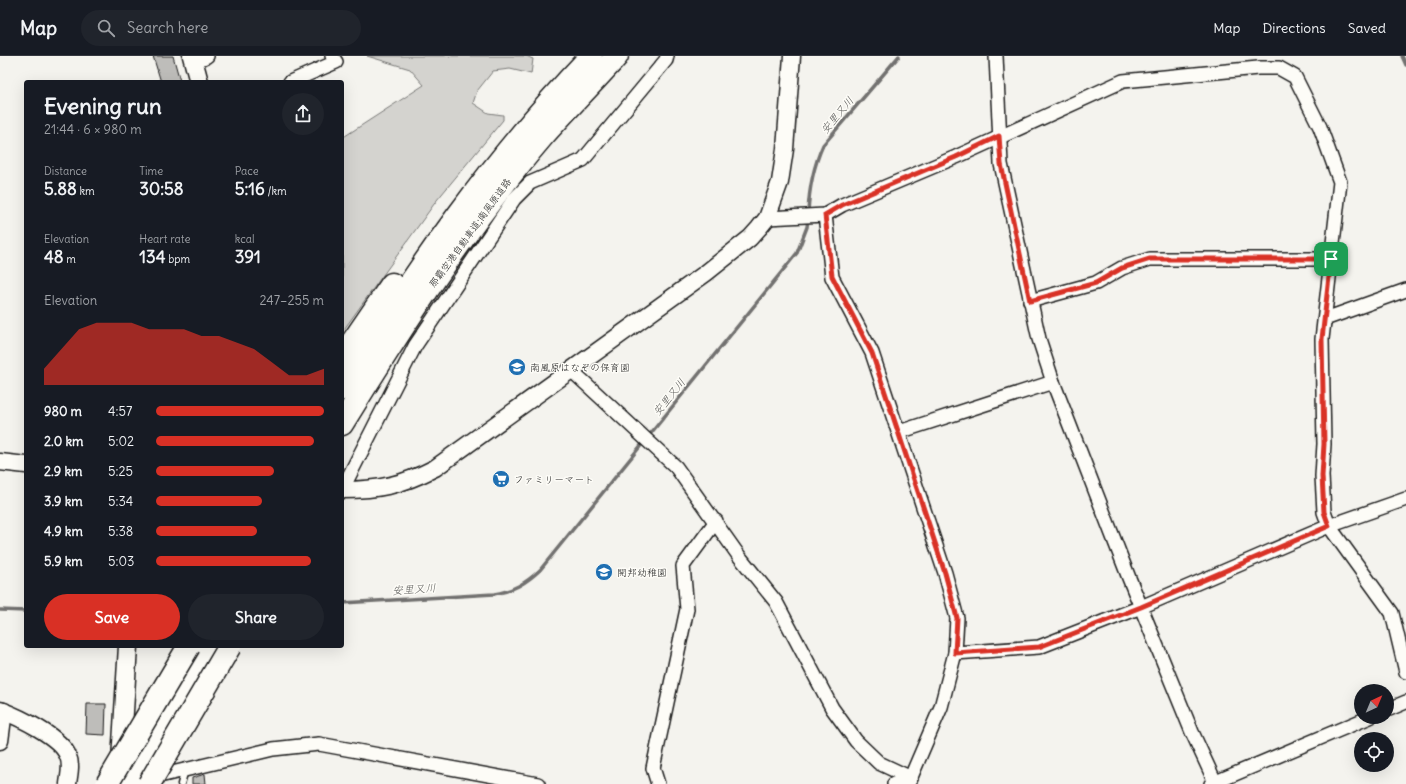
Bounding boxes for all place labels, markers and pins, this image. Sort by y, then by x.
pin [1314,242,1348,276]
school or university icon: 南風原はなぞの保育園 [507,357,527,377]
place label: 南風原はなぞの保育園 [530,361,630,374]
supermarket icon: ファミリーマート [491,469,511,489]
place label: ファミリーマート [514,473,594,486]
school or university icon: 開邦幼稚園 [594,562,614,582]
place label: 開邦幼稚園 [617,566,667,579]

